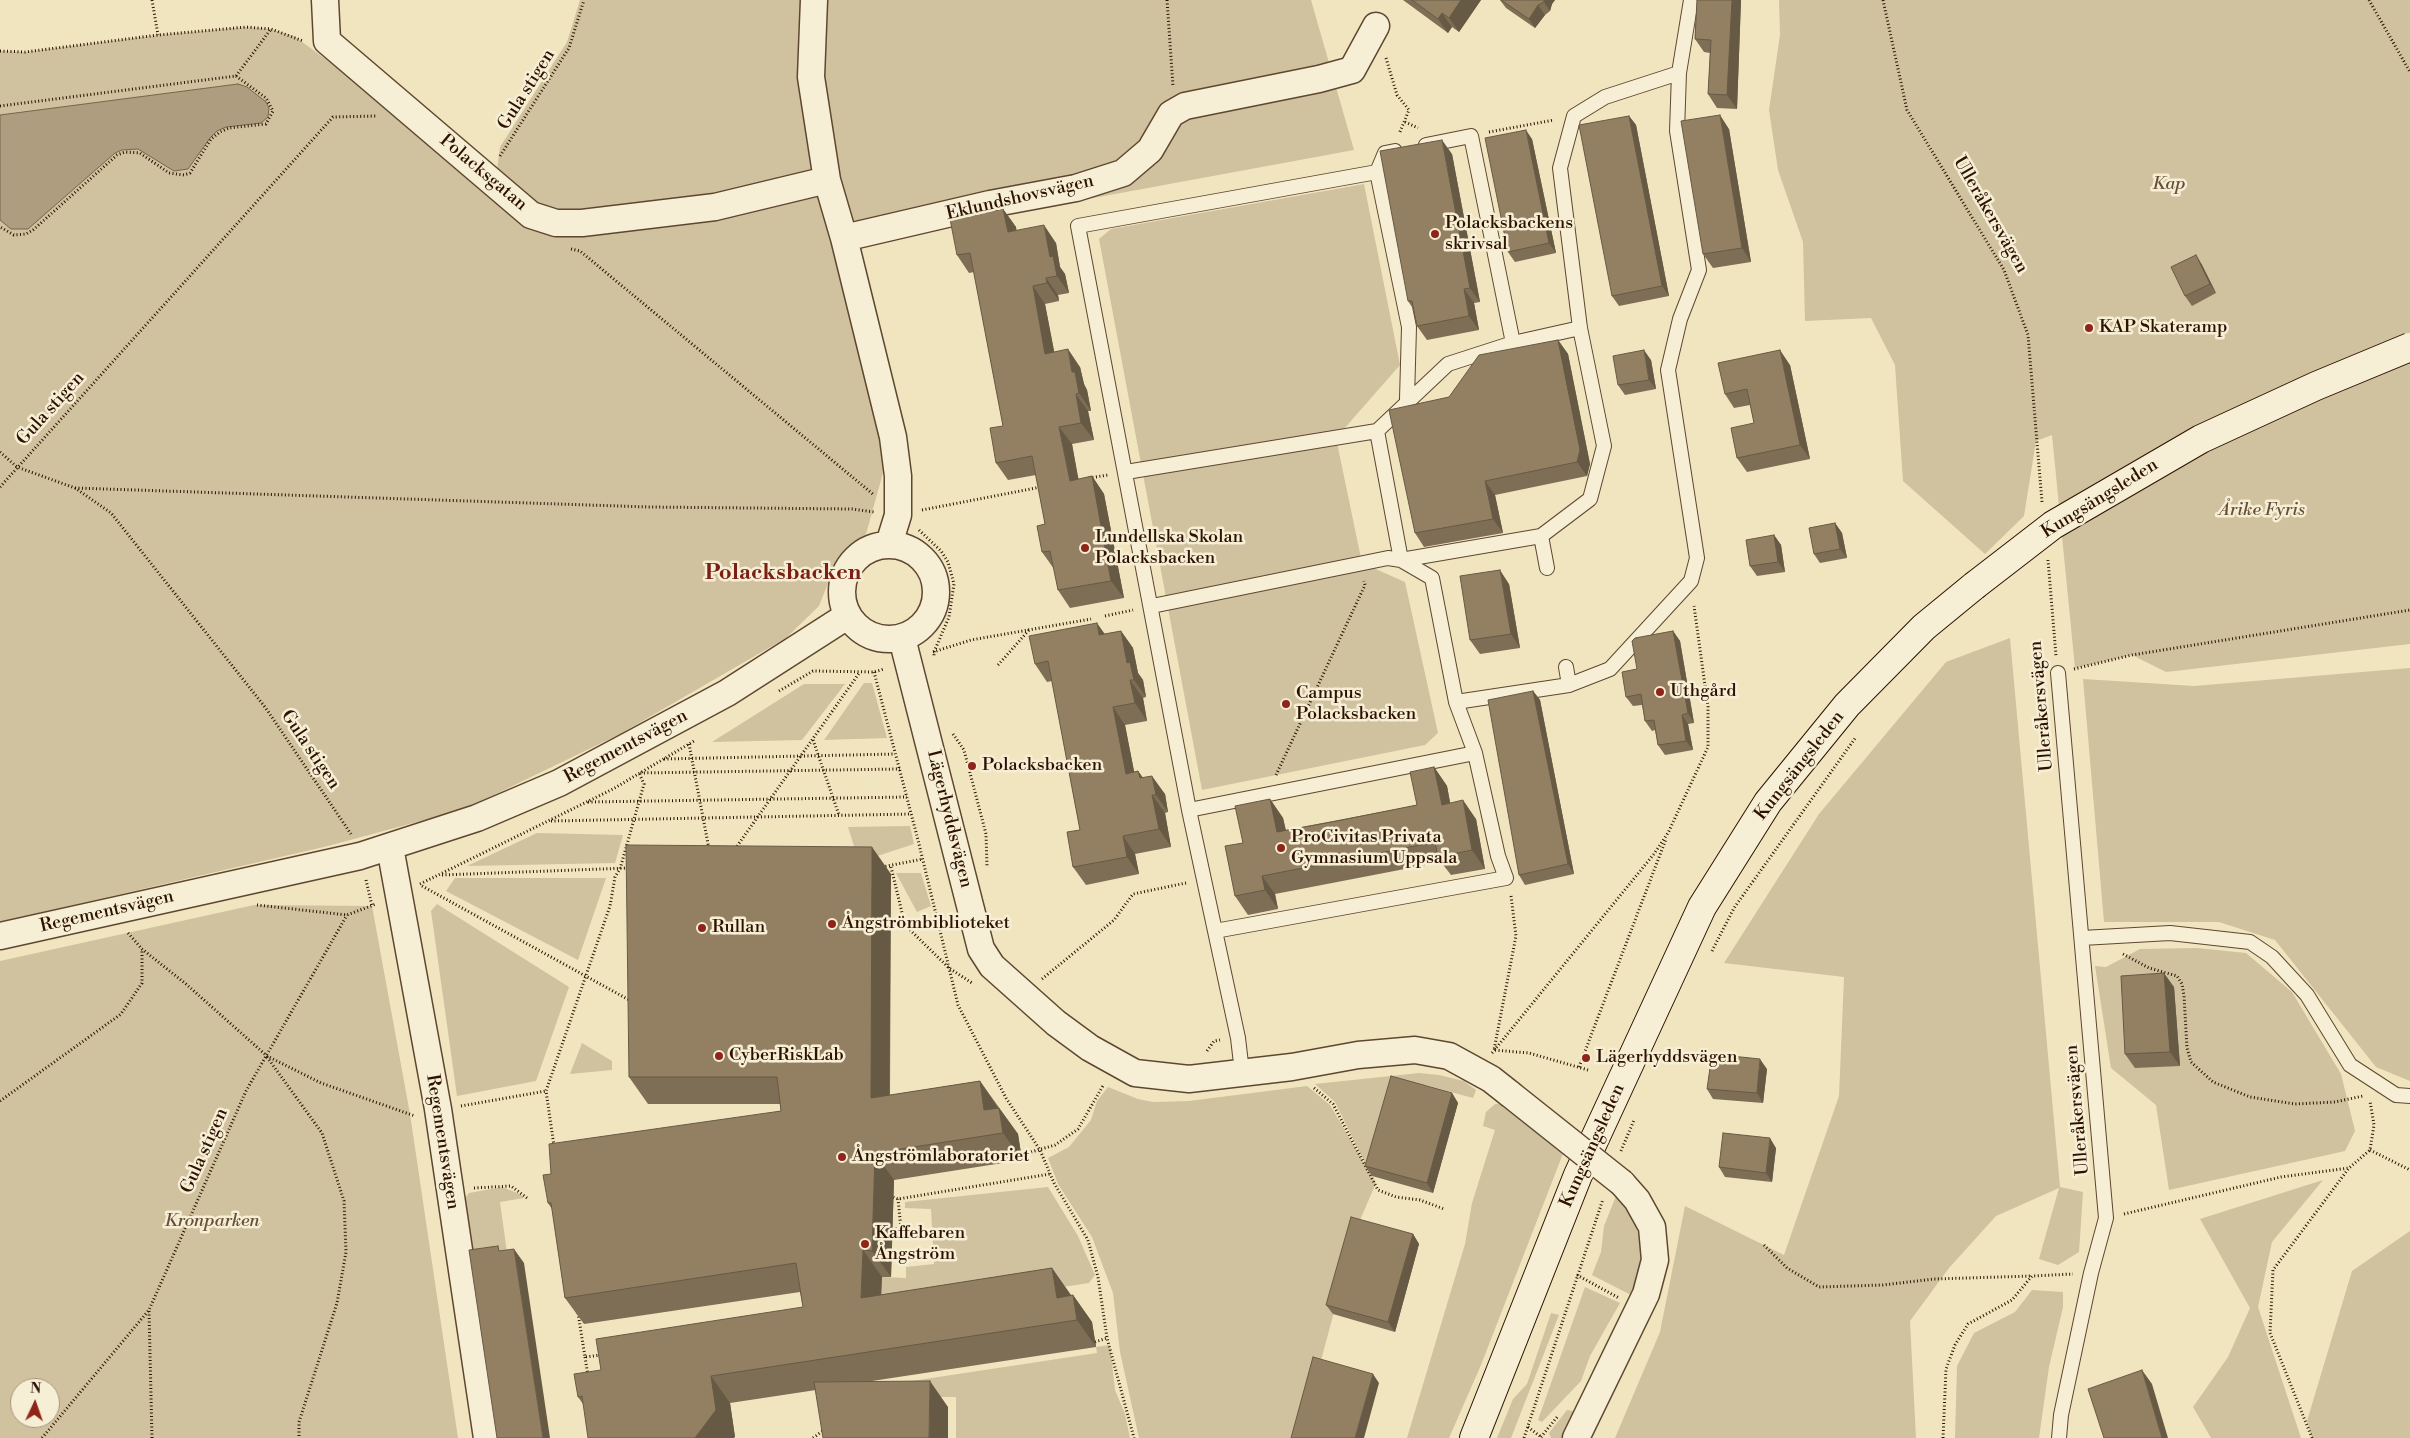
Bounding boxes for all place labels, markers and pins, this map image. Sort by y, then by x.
place label: Polacksbackens skrivsal [1445,213,1573,255]
marker: Polacksbackens skrivsal [1429,228,1441,240]
place label: KAP Skateramp [2099,317,2227,339]
marker: KAP Skateramp [2083,322,2095,334]
place label: Lundellska Skolan Polacksbacken [1095,527,1243,570]
marker: Lundellska Skolan Polacksbacken [1079,542,1091,554]
place label: Uthgård [1670,681,1737,703]
place label: Campus Polacksbacken [1296,683,1416,726]
marker: Uthgård [1654,686,1666,698]
marker: Campus Polacksbacken [1280,698,1292,710]
place label: Polacksbacken [982,755,1102,777]
marker: Polacksbacken [966,760,978,772]
place label: ProCivitas Privata Gymnasium Uppsala [1291,827,1457,870]
marker: ProCivitas Privata Gymnasium Uppsala [1275,842,1287,854]
place label: Ångströmbiblioteket [842,913,1010,935]
place label: Rullan [712,917,765,939]
marker: Ångströmbiblioteket [826,918,838,930]
marker: Rullan [696,922,708,934]
place label: CyberRiskLab [729,1045,844,1067]
place label: Lägerhyddsvägen [1596,1047,1737,1069]
marker: CyberRiskLab [713,1050,725,1062]
marker: Lägerhyddsvägen [1580,1052,1592,1064]
place label: Ångströmlaboratoriet [852,1146,1030,1168]
marker: Ångströmlaboratoriet [836,1151,848,1163]
place label: Kaffebaren Ångström [875,1223,965,1266]
marker: Kaffebaren Ångström [859,1238,871,1250]

